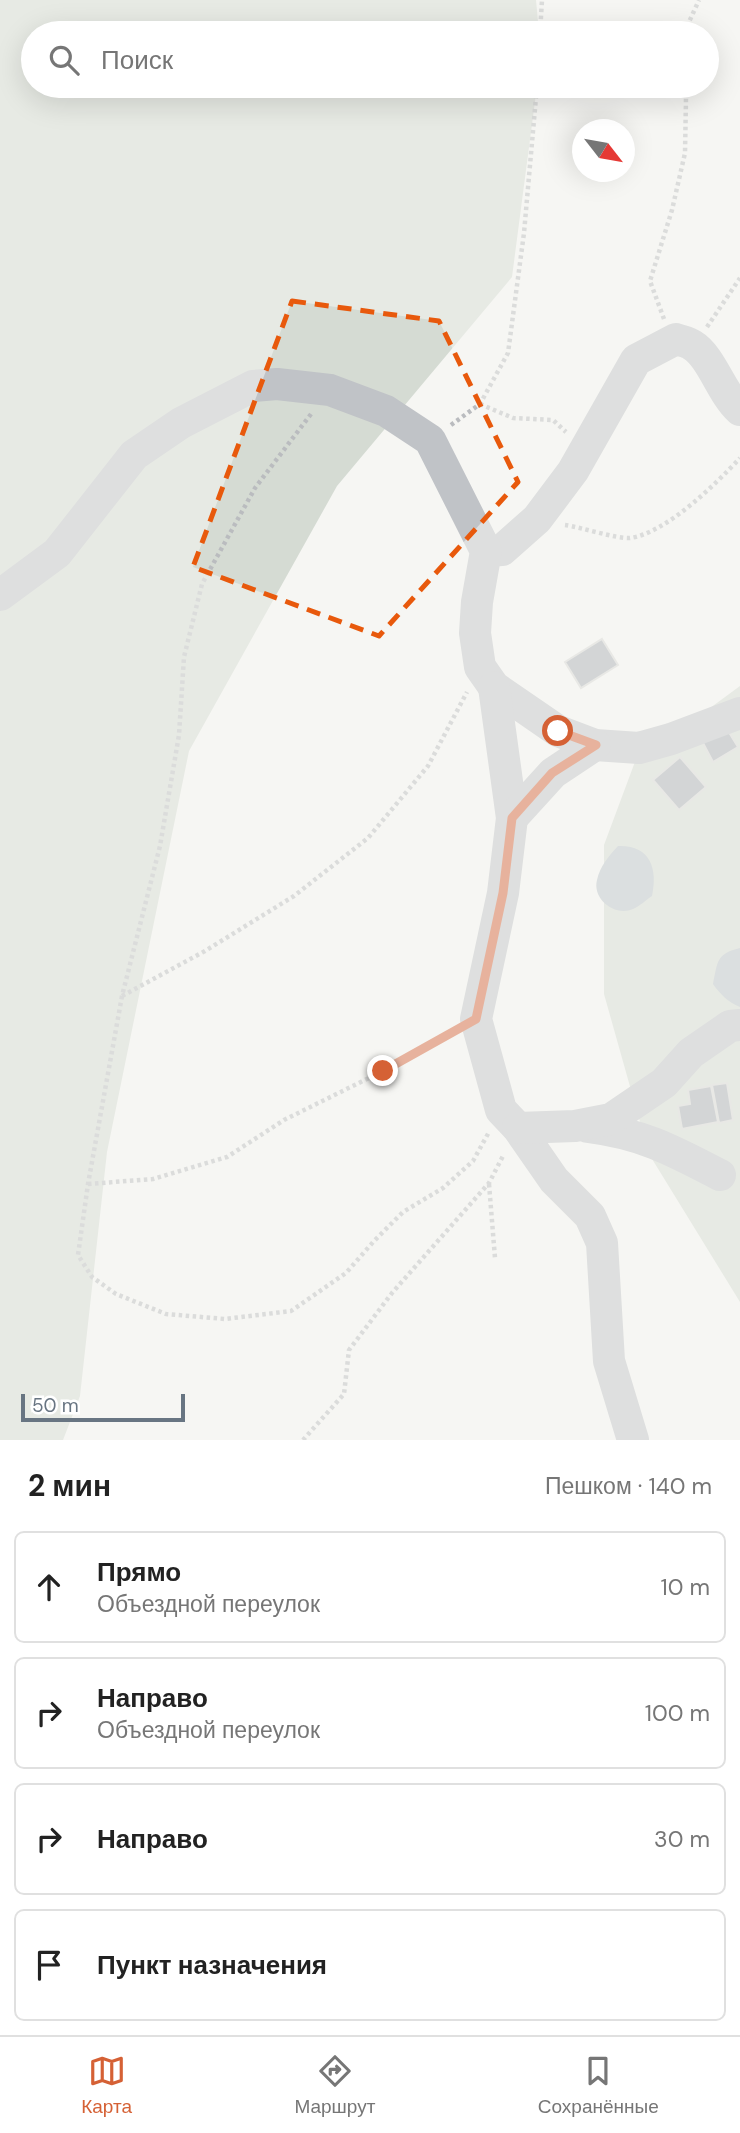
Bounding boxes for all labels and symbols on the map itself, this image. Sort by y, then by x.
north arrow [572,119,635,182]
route start [542,715,573,746]
route end [367,1055,398,1086]
scale bar [21,1391,186,1423]

